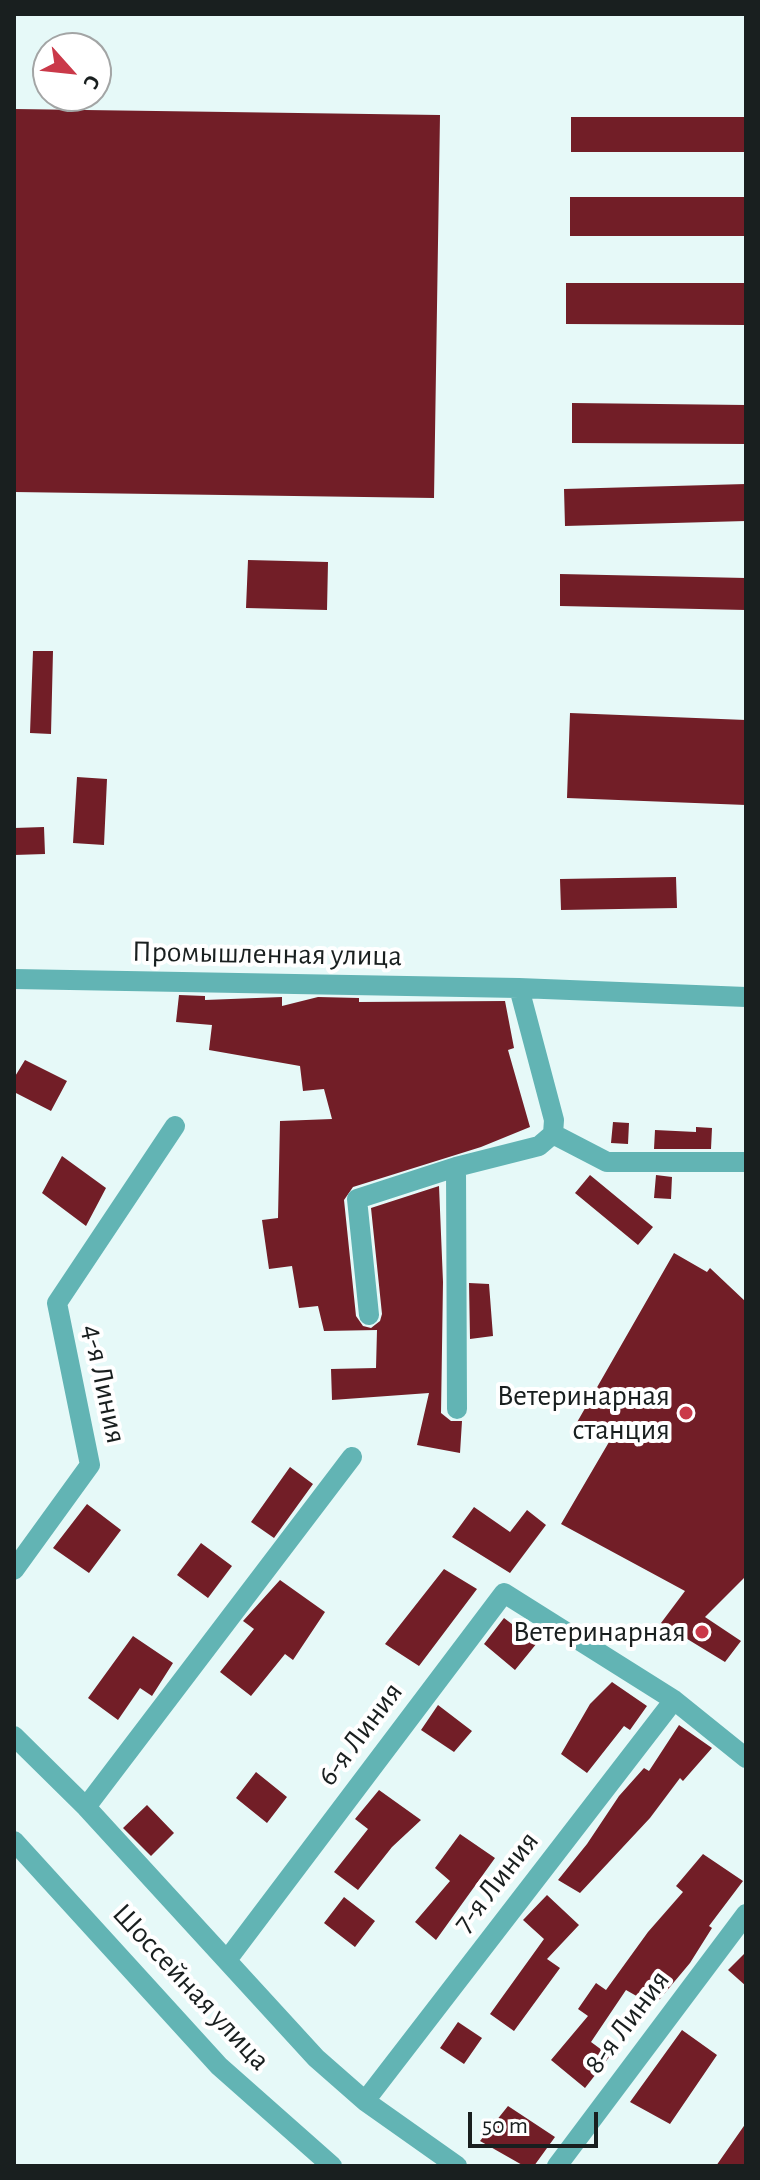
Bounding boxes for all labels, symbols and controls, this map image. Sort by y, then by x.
north arrow [32,32,112,112]
text: С [79,72,104,92]
street label: Промышленная улица [132,934,402,974]
street label: 4-я Линия [74,1321,134,1447]
place label: Ветеринарная станция [497,1378,670,1448]
marker: Ветеринарная станция [677,1404,695,1422]
place label: Ветеринарная [513,1614,686,1650]
marker: Ветеринарная [693,1623,711,1641]
street label: 6-я Линия [309,1675,411,1793]
street label: 7-я Линия [445,1824,547,1940]
street label: Шоссейная улица [104,1896,278,2078]
street label: 8-я Линия [576,1963,678,2081]
scale bar [472,2096,602,2146]
text: 50 m [482,2114,528,2138]

